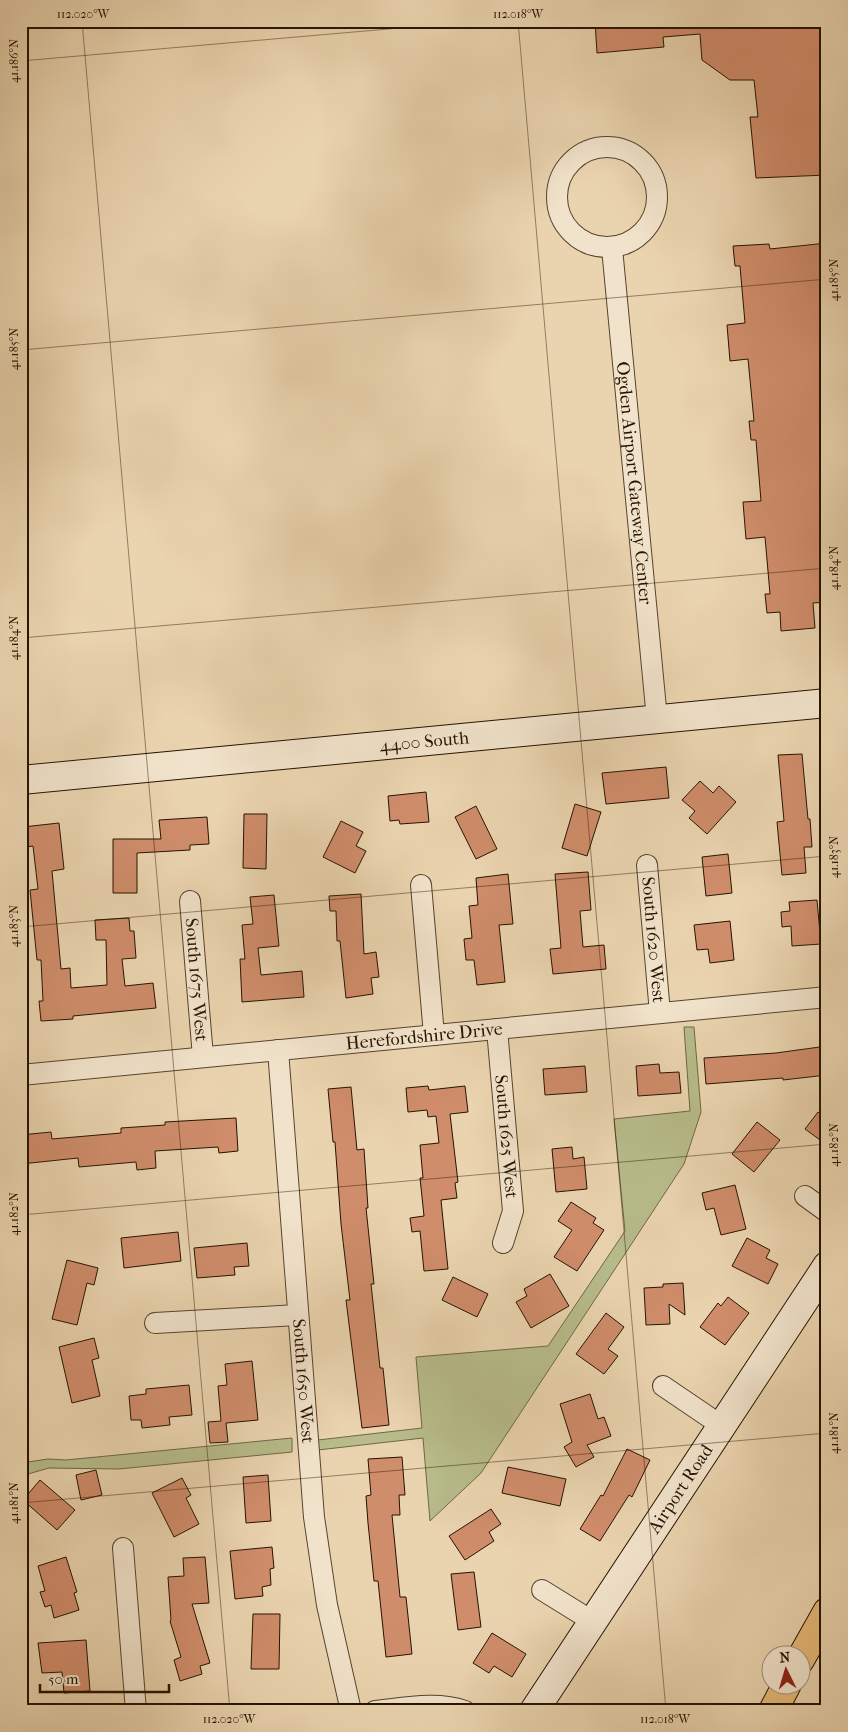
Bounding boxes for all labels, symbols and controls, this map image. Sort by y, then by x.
text: 112.020°W [57,7,111,21]
text: 112.018°W [493,7,544,21]
text: 41.186°N [7,39,21,83]
text: 41.185°N [827,259,841,301]
text: 41.185°N [7,328,21,370]
street label: Ogden Airport Gateway Center [612,360,657,606]
text: 41.184°N [827,546,841,590]
text: 41.184°N [7,616,21,660]
street label: 4400 South [378,727,470,756]
text: 41.183°N [827,836,841,878]
street label: South 1620 West [638,876,670,1004]
text: 41.183°N [7,905,21,947]
street label: South 1675 West [181,917,212,1043]
street label: Herefordshire Drive [345,1018,504,1054]
street label: South 1625 West [491,1074,522,1200]
text: 41.182°N [827,1123,841,1167]
text: 41.182°N [7,1192,21,1236]
street label: South 1650 West [288,1318,319,1445]
text: 41.181°N [827,1412,841,1454]
street label: Airport Road [643,1440,717,1538]
text: 41.181°N [7,1482,21,1524]
north arrow [760,1644,810,1694]
text: N [779,1649,791,1666]
scale bar [40,1662,169,1694]
text: 50 m [48,1670,79,1688]
text: 112.020°W [203,1712,257,1726]
text: 112.018°W [640,1712,691,1726]

